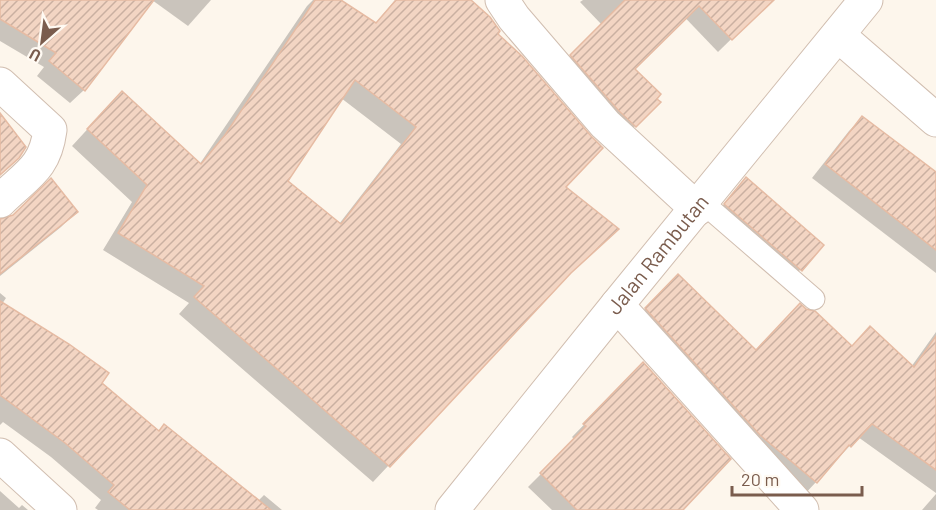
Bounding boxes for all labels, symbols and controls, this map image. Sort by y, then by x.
north arrow [12,12,72,72]
text: U [26,45,44,66]
street label: Jalan Rambutan [601,189,713,319]
scale bar [732,459,862,497]
text: 20 m [741,468,779,490]

